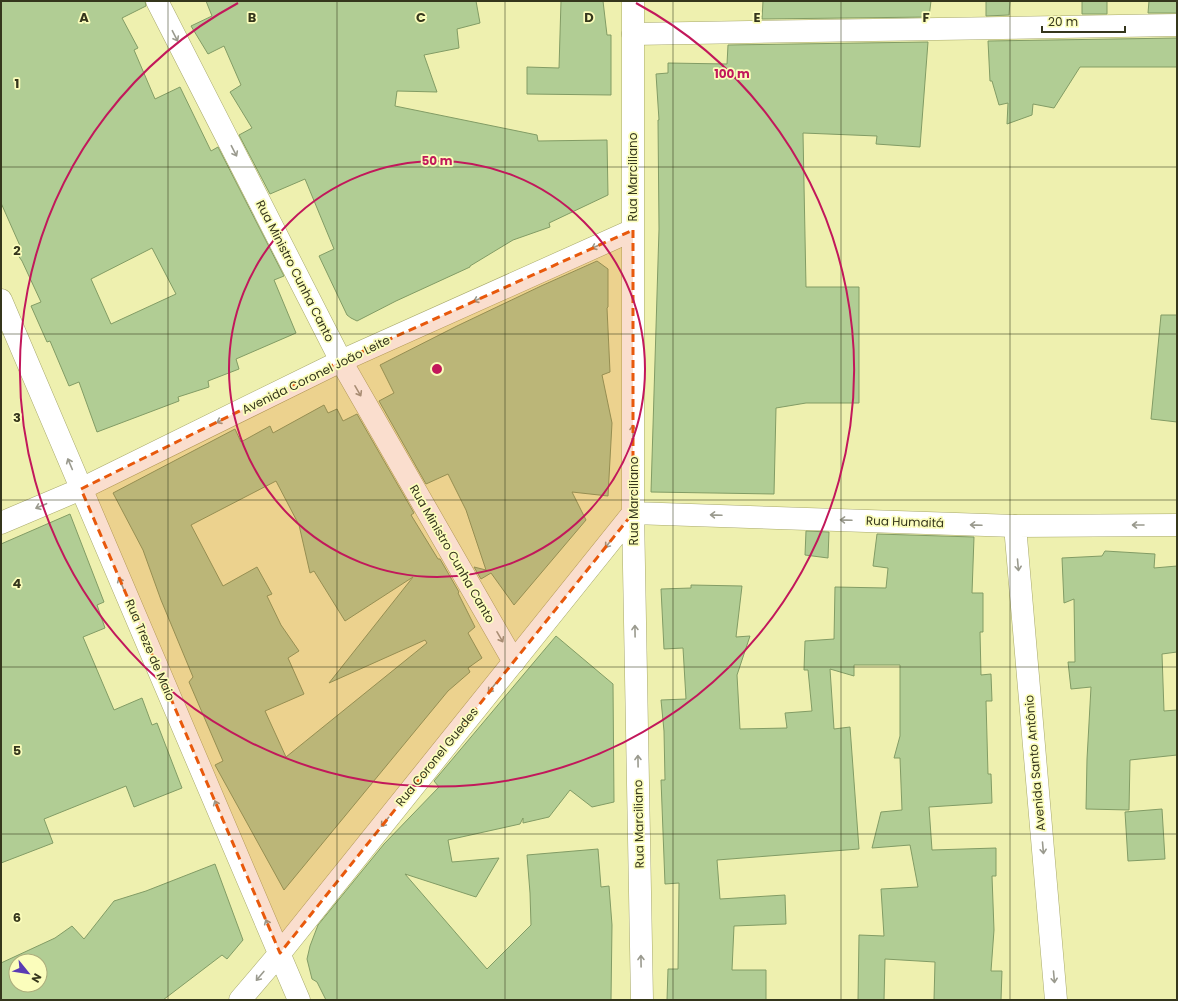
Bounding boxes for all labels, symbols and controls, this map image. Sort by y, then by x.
text: A [79,8,89,27]
text: B [248,8,257,27]
text: C [416,8,426,27]
text: D [584,8,594,27]
text: E [753,8,761,27]
text: F [922,8,930,27]
scale bar [1042,8,1125,34]
text: 20 m [1048,13,1078,30]
one-way arrow [172,29,179,41]
text: 100 m [714,65,750,82]
text: 1 [15,74,19,93]
street label: Rua Marciliano [624,132,641,221]
one-way arrow [231,145,238,157]
text: 50 m [422,152,453,169]
street label: Rua Ministro Cunha Canto [252,197,339,345]
text: 2 [13,241,21,260]
one-way arrow [592,243,604,250]
one-way arrow [473,296,485,303]
street label: Avenida Coronel João Leite [239,331,393,418]
centre of rings [430,362,444,376]
one-way arrow [355,385,363,397]
text: 3 [13,408,21,427]
one-way arrow [216,417,228,424]
one-way arrow [629,425,637,438]
street label: Rua Marciliano [625,456,642,545]
one-way arrow [66,458,74,470]
street label: Rua Ministro Cunha Canto [406,482,499,626]
one-way arrow [36,503,48,510]
one-way arrow [710,512,723,519]
street label: Rua Humaitá [866,512,944,531]
one-way arrow [840,516,853,524]
one-way arrow [970,521,983,528]
one-way arrow [1132,521,1145,529]
one-way arrow [604,538,613,548]
one-way arrow [1014,558,1022,571]
text: 4 [13,574,22,593]
one-way arrow [117,578,125,590]
street label: Rua Treze de Maio [121,596,180,703]
one-way arrow [631,625,639,638]
one-way arrow [496,631,504,643]
one-way arrow [488,683,497,693]
street label: Avenida Santo Antônio [1020,694,1049,832]
street label: Rua Coronel Guedes [391,704,482,810]
text: 5 [13,741,21,760]
one-way arrow [634,755,641,768]
street label: Rua Marciliano [629,779,648,869]
one-way arrow [212,800,220,812]
one-way arrow [380,817,389,827]
one-way arrow [1039,841,1046,854]
text: 6 [13,908,21,927]
one-way arrow [264,920,271,932]
north arrow [8,953,48,993]
one-way arrow [637,955,645,968]
text: N [28,970,46,986]
one-way arrow [1050,970,1058,983]
one-way arrow [255,971,264,982]

